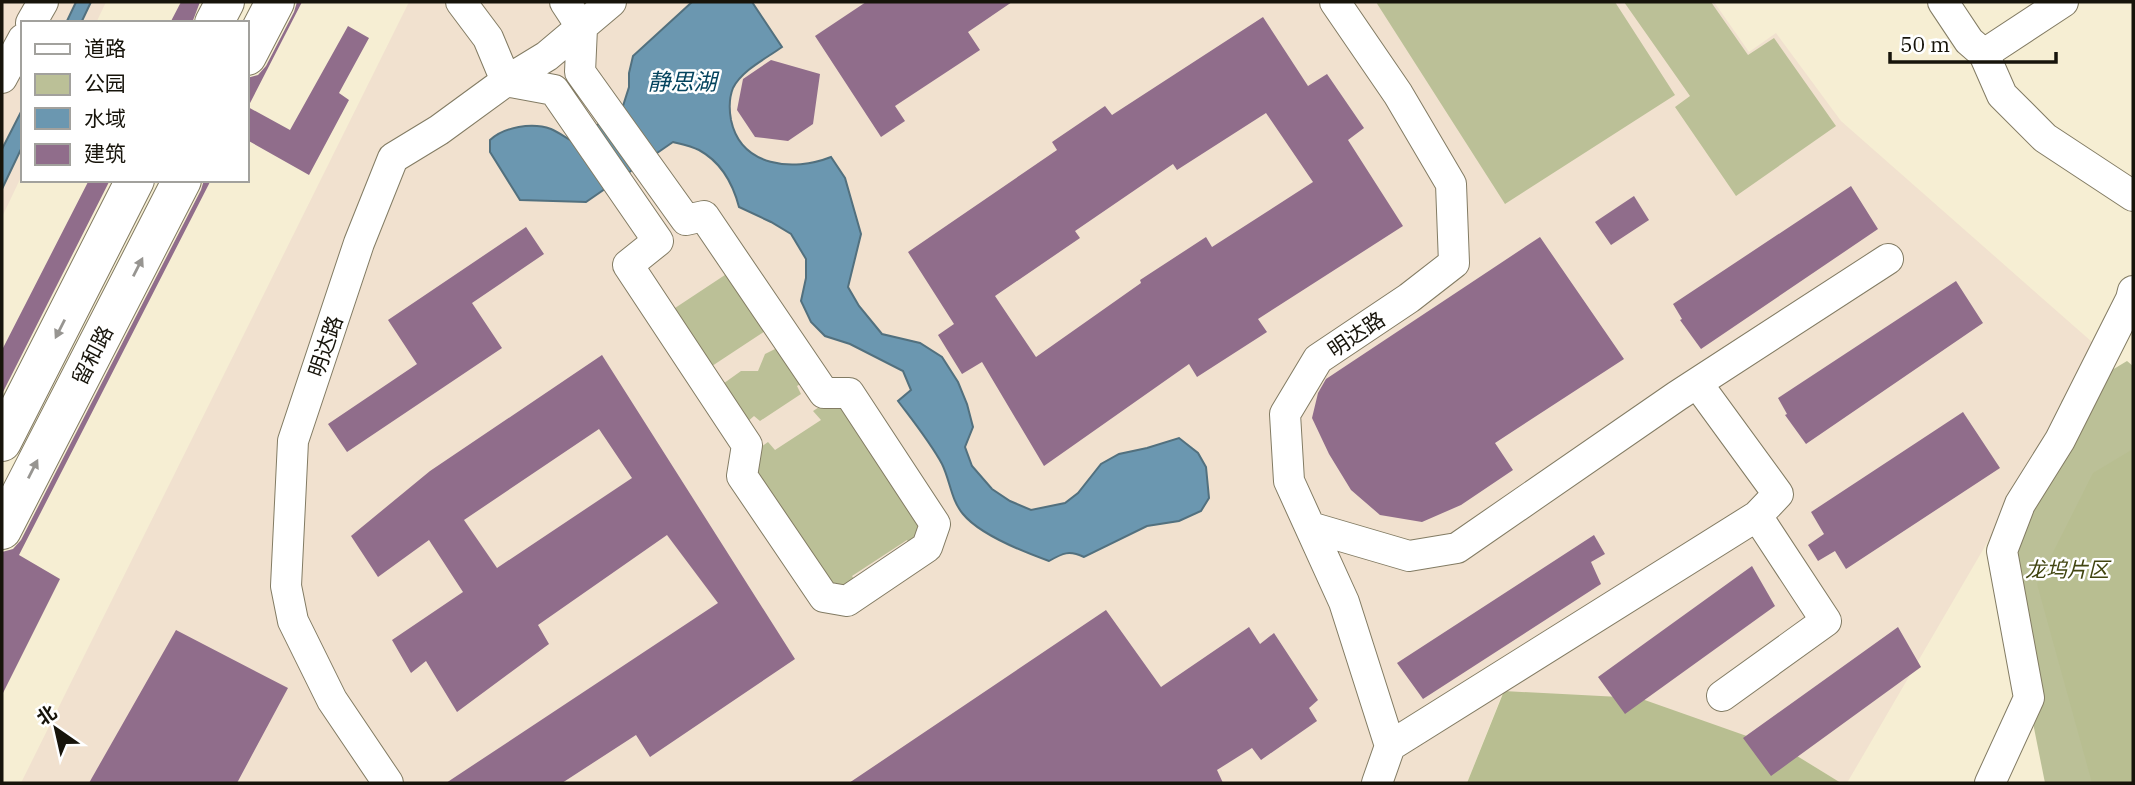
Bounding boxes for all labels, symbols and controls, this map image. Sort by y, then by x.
legend [21,21,248,182]
scale bar [1890,21,2056,65]
text: 50 m [1900,30,1950,58]
text: 道路 [84,34,126,62]
water label: 静思湖 [648,66,720,96]
text: 公园 [84,69,126,97]
text: 水域 [84,104,126,132]
text: 建筑 [84,139,126,167]
one-way arrow [132,257,143,277]
street label: 明达路 [1322,305,1390,363]
street label: 明达路 [302,312,348,380]
one-way arrow [54,319,65,339]
street label: 留和路 [65,321,119,389]
one-way arrow [27,459,39,479]
park label: 龙坞片区 [2025,555,2112,583]
north arrow [21,694,91,764]
text: 北 [32,700,61,730]

